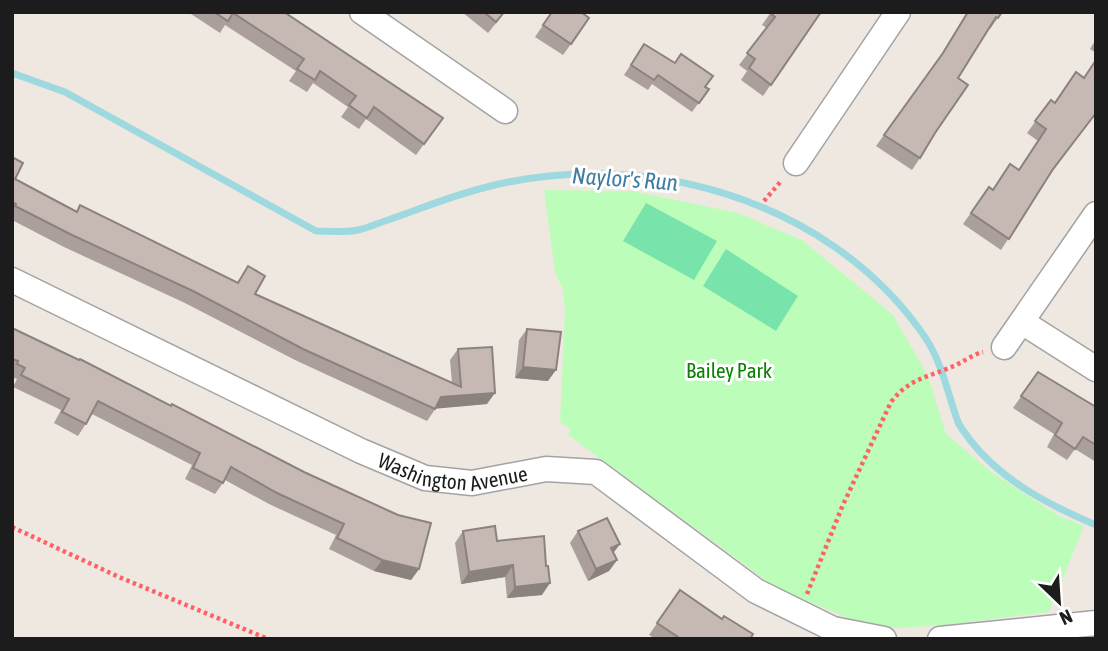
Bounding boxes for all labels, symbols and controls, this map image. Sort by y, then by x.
water label: Naylor's Run [571,162,679,196]
park label: Bailey Park [686,358,772,382]
street label: Washington Avenue [375,448,529,495]
north arrow [1024,567,1094,637]
text: N [1056,605,1076,630]

